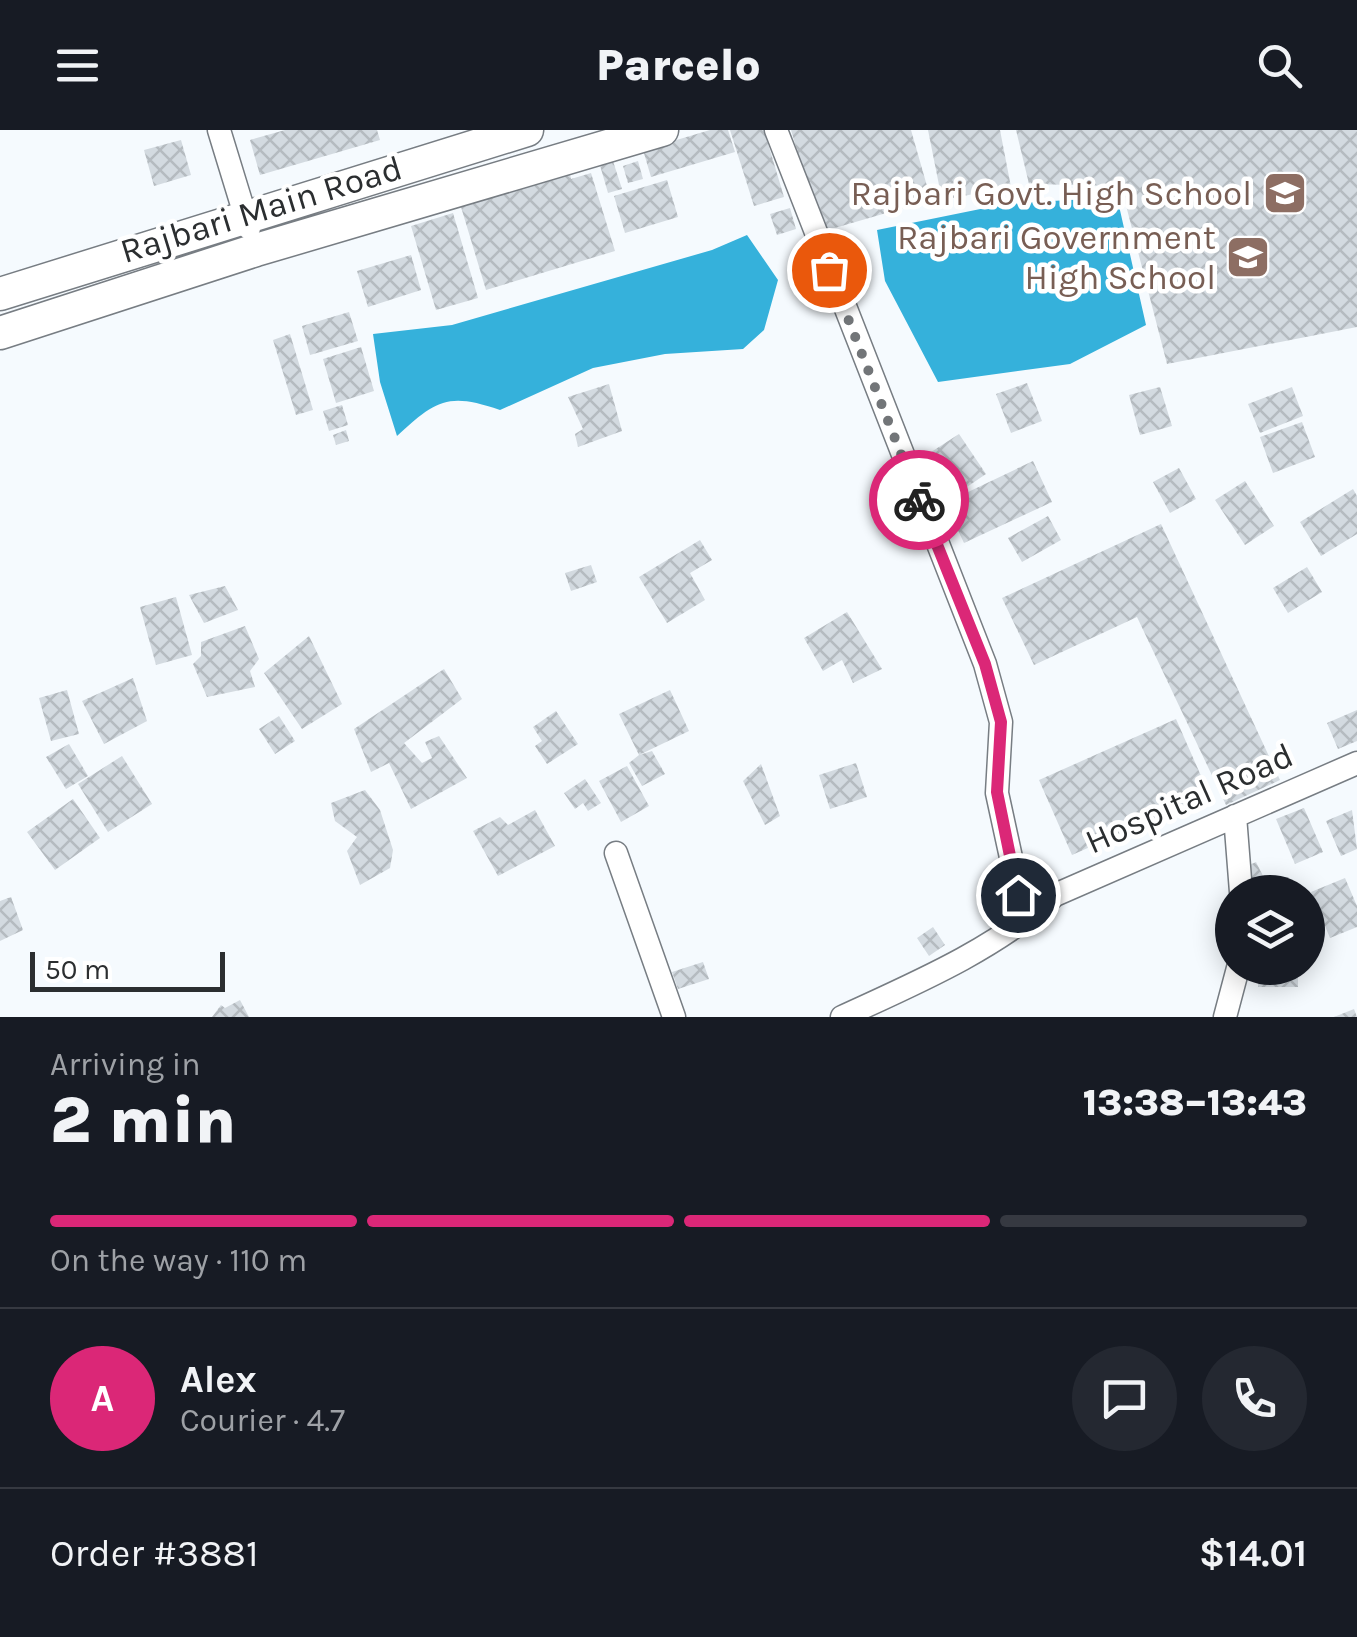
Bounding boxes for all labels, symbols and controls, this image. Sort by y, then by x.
icon: menu [50,38,105,93]
icon: search [1252,38,1307,93]
text: Parcelo [596,39,761,91]
street label: Rajbari Main Road [115,147,407,272]
school or university icon: Rajbari Govt. High School [1262,170,1308,216]
place label: Rajbari Govt. High School [851,173,1252,214]
place label: Rajbari Government High School [897,217,1216,298]
pin [787,228,872,313]
school or university icon: Rajbari Government High School [1225,234,1271,280]
icon: bag [802,243,857,298]
courier [869,450,969,550]
icon: bike [892,473,947,528]
street label: Hospital Road [1079,734,1299,863]
pin [976,853,1061,938]
icon: home [991,868,1046,923]
map controls [1215,875,1325,985]
button: layers [1215,875,1325,985]
scale bar [30,947,225,991]
text: 50 m [45,953,110,986]
text: Arriving in [50,1046,201,1083]
text: 13:38–13:43 [1083,1080,1307,1125]
text: 2 min [50,1082,236,1158]
text: On the way · 110 m [50,1242,307,1279]
button: chat [1072,1346,1177,1451]
button: phone [1202,1346,1307,1451]
text: Alex [180,1357,257,1402]
text: A [91,1376,114,1421]
text: Courier · 4.7 [180,1402,345,1439]
text: Order #3881 [50,1531,259,1576]
text: $14.01 [1199,1531,1307,1576]

